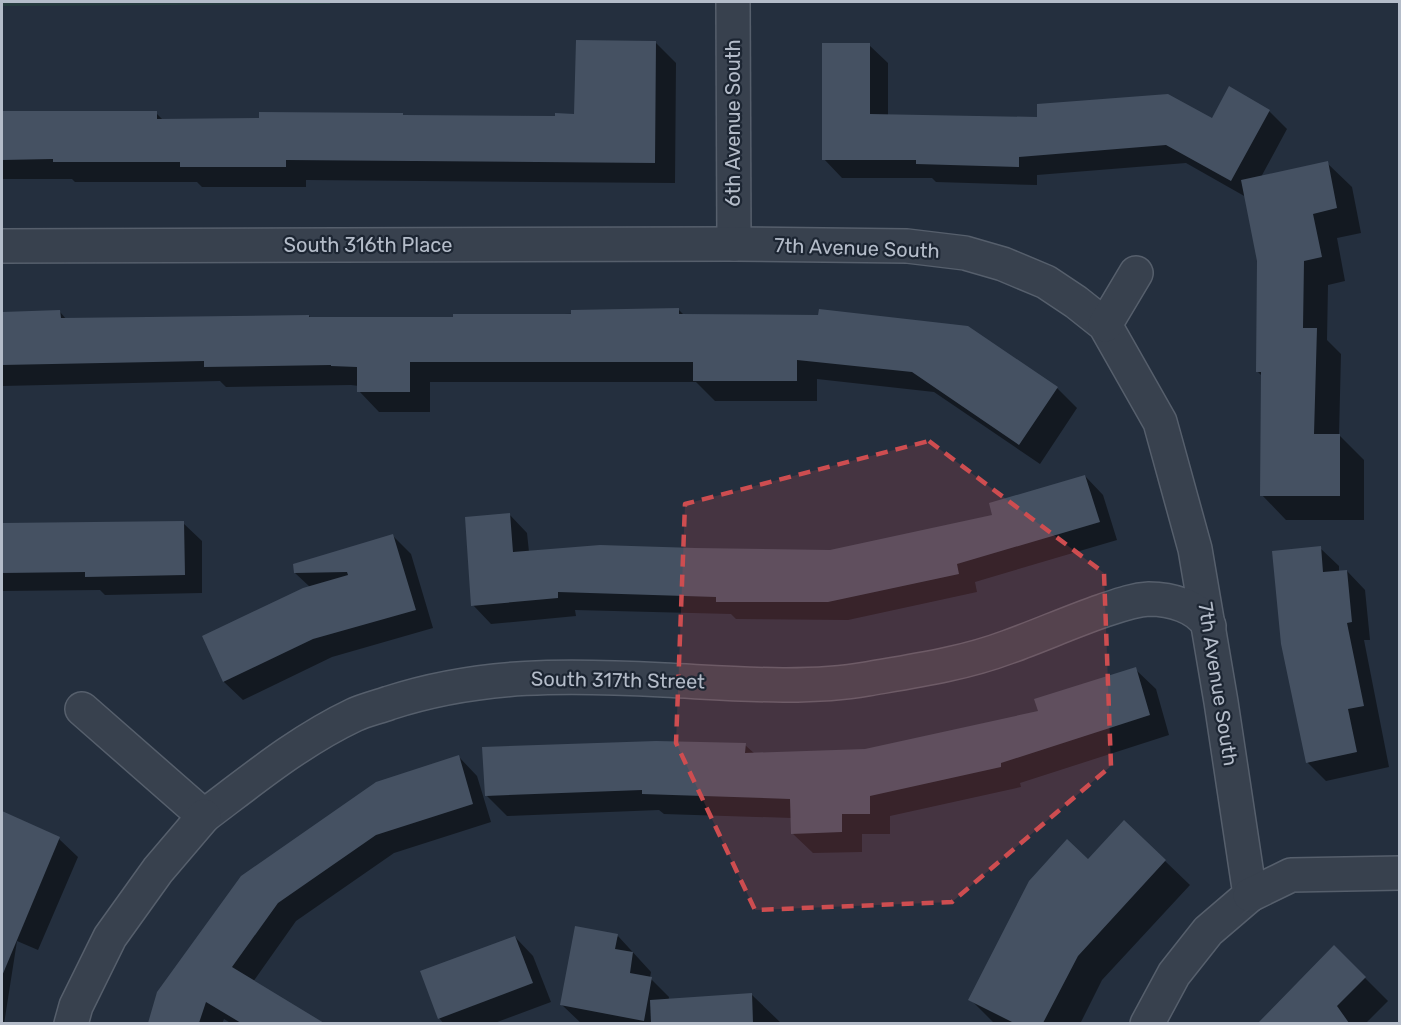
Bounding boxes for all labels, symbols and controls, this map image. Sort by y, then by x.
street label: 6th Avenue South [721,39,745,207]
street label: South 316th Place [283,233,453,257]
street label: 7th Avenue South [774,233,940,263]
street label: 7th Avenue South [1193,600,1243,768]
street label: South 317th Street [531,666,705,694]

